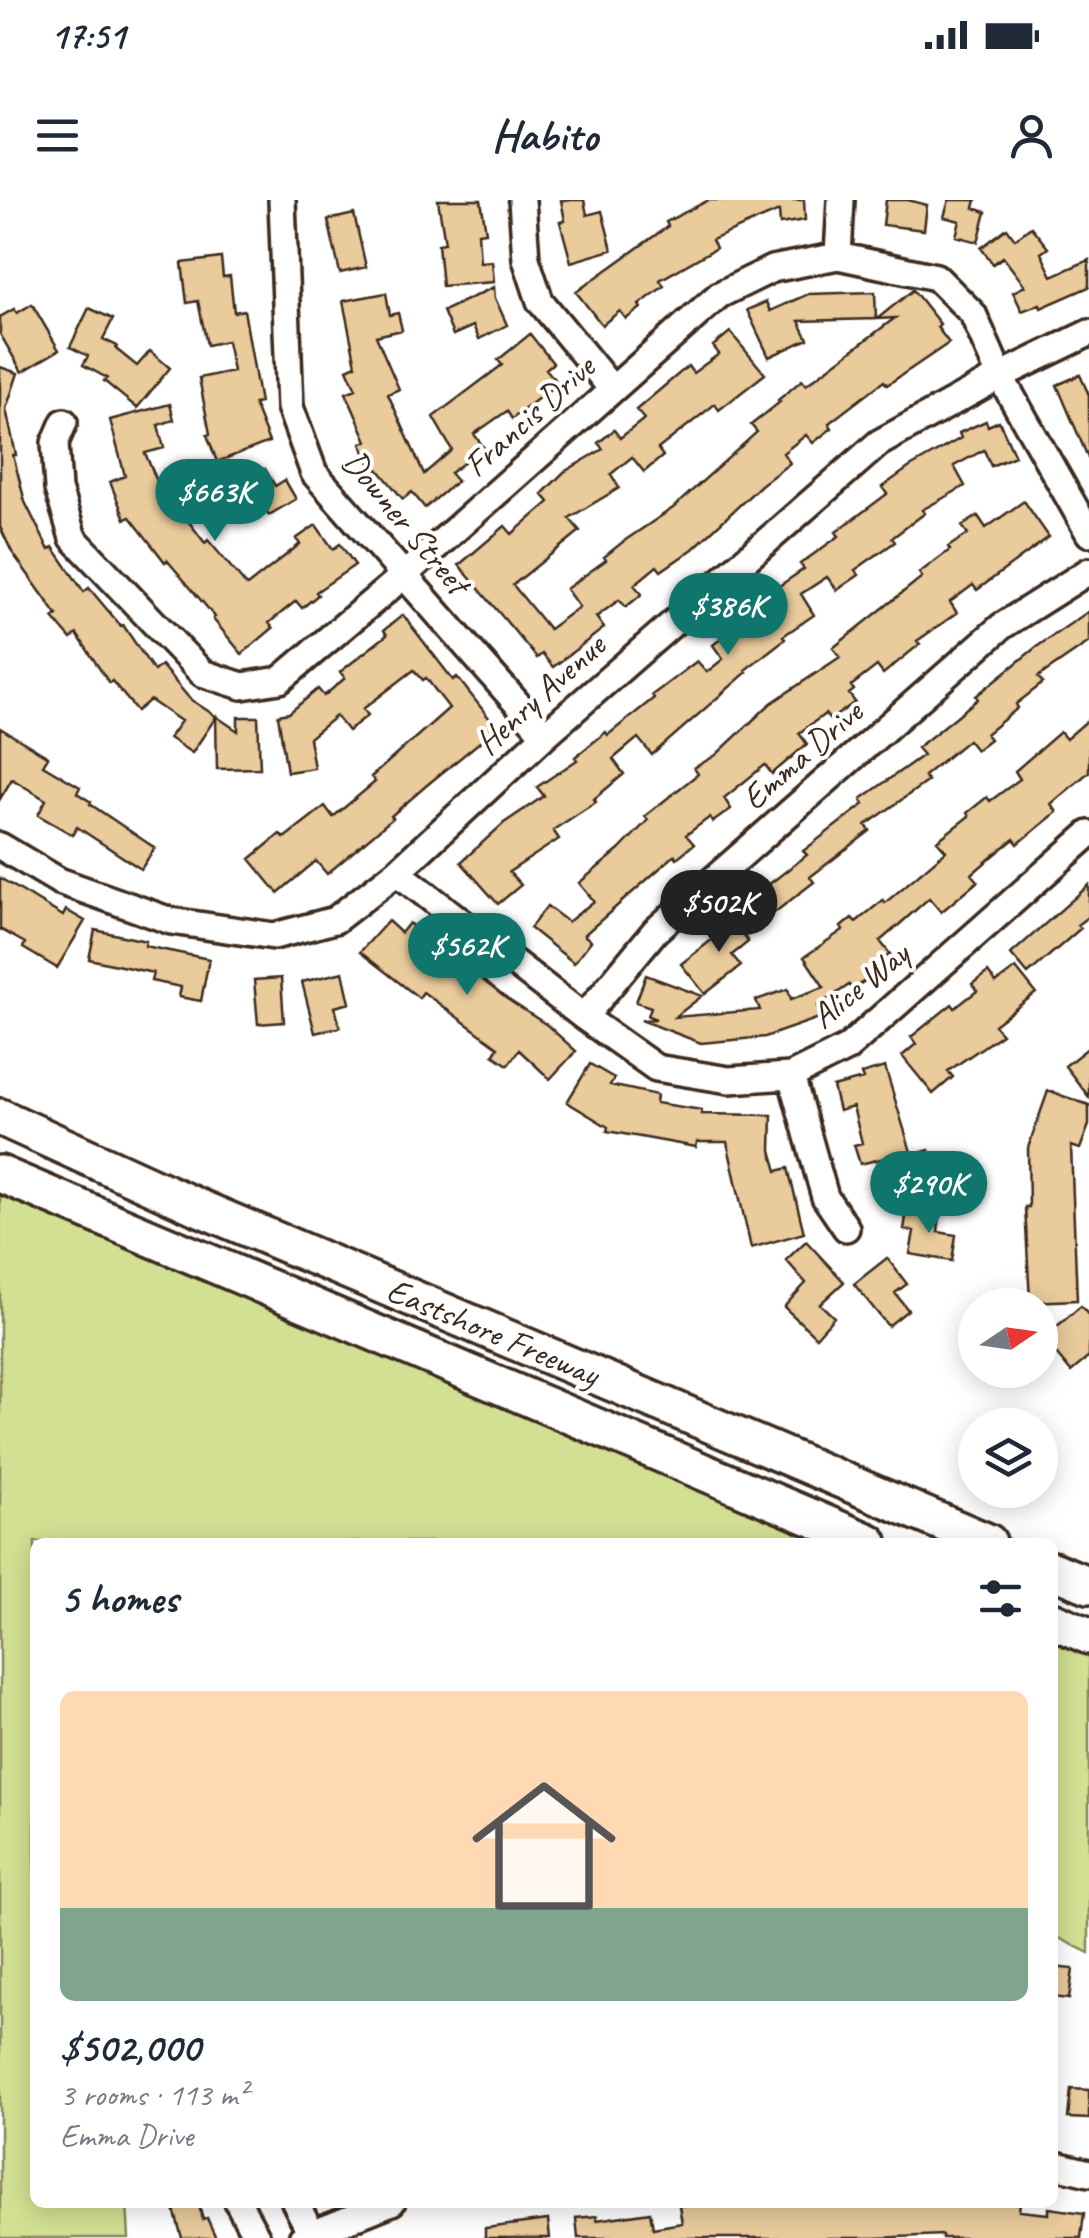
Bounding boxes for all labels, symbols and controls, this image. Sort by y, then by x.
text: 17:51 [50,12,125,59]
text: Habito [492,107,597,164]
icon: menu [30,108,85,163]
icon: person [1004,108,1059,163]
street label: Francis Drive [454,344,606,487]
street label: Downer Street [332,440,482,607]
pin: $663K [145,459,285,544]
text: $663K [177,471,253,512]
pin: $386K [658,573,798,658]
text: $386K [691,585,765,626]
street label: Henry Avenue [465,622,617,764]
street label: Emma Drive [732,689,874,820]
pin: $502K [649,870,789,955]
text: $502K [682,882,756,923]
pin: $562K [397,913,537,998]
text: $562K [430,925,504,966]
street label: Alice Way [802,930,921,1038]
pin: $290K [859,1151,999,1236]
text: $290K [892,1163,966,1204]
street label: Eastshore Freeway [380,1267,608,1398]
north arrow [958,1288,1058,1388]
map controls [958,1288,1058,1508]
button: layers [958,1408,1058,1508]
icon: filters [973,1571,1028,1626]
text: 5 homes [60,1572,178,1625]
icon: home [454,1756,634,1936]
text: $502,000 [60,2021,200,2074]
text: 3 rooms · 113 m² [60,2074,247,2115]
text: Emma Drive [60,2115,193,2156]

